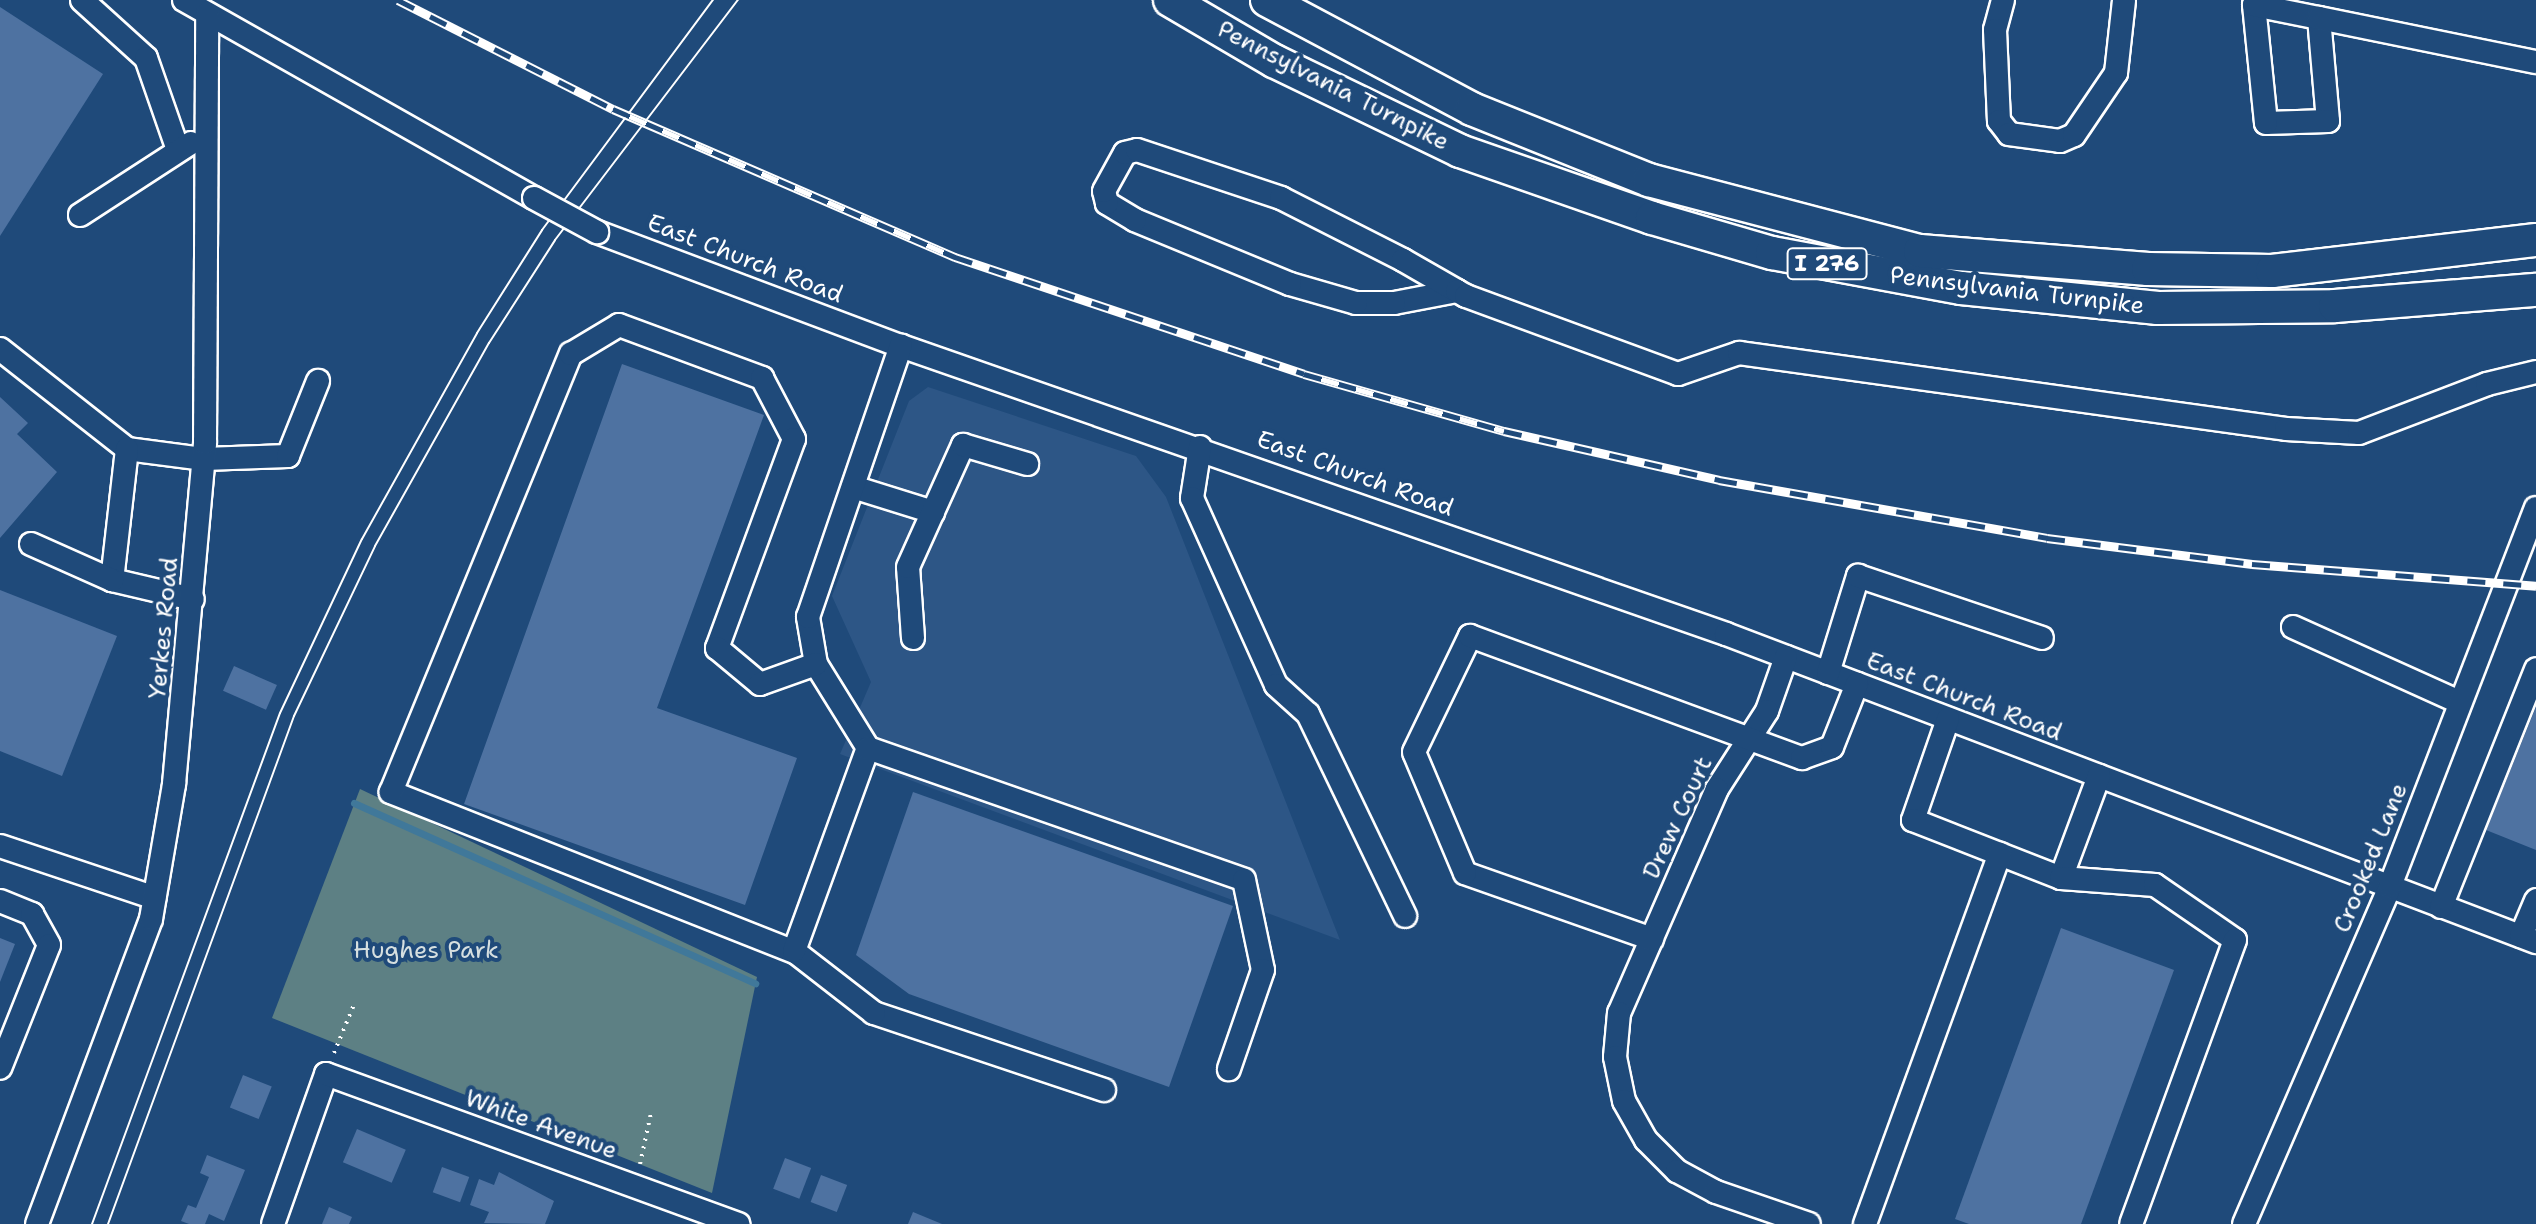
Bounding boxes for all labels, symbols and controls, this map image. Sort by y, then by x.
street label: Pennsylvania Turnpike [1212,15,1454,157]
street label: East Church Road [643,208,847,310]
road number: I 276 [1785,246,1869,282]
street label: Pennsylvania Turnpike [1888,261,2146,321]
street label: East Church Road [1253,425,1457,523]
street label: Yerkes Road [143,556,185,700]
street label: East Church Road [1862,646,2066,748]
street label: Drew Court [1637,752,1719,884]
street label: Crooked Lane [2328,779,2414,937]
park label: Hughes Park [353,937,499,965]
street label: White Avenue [461,1084,621,1166]

